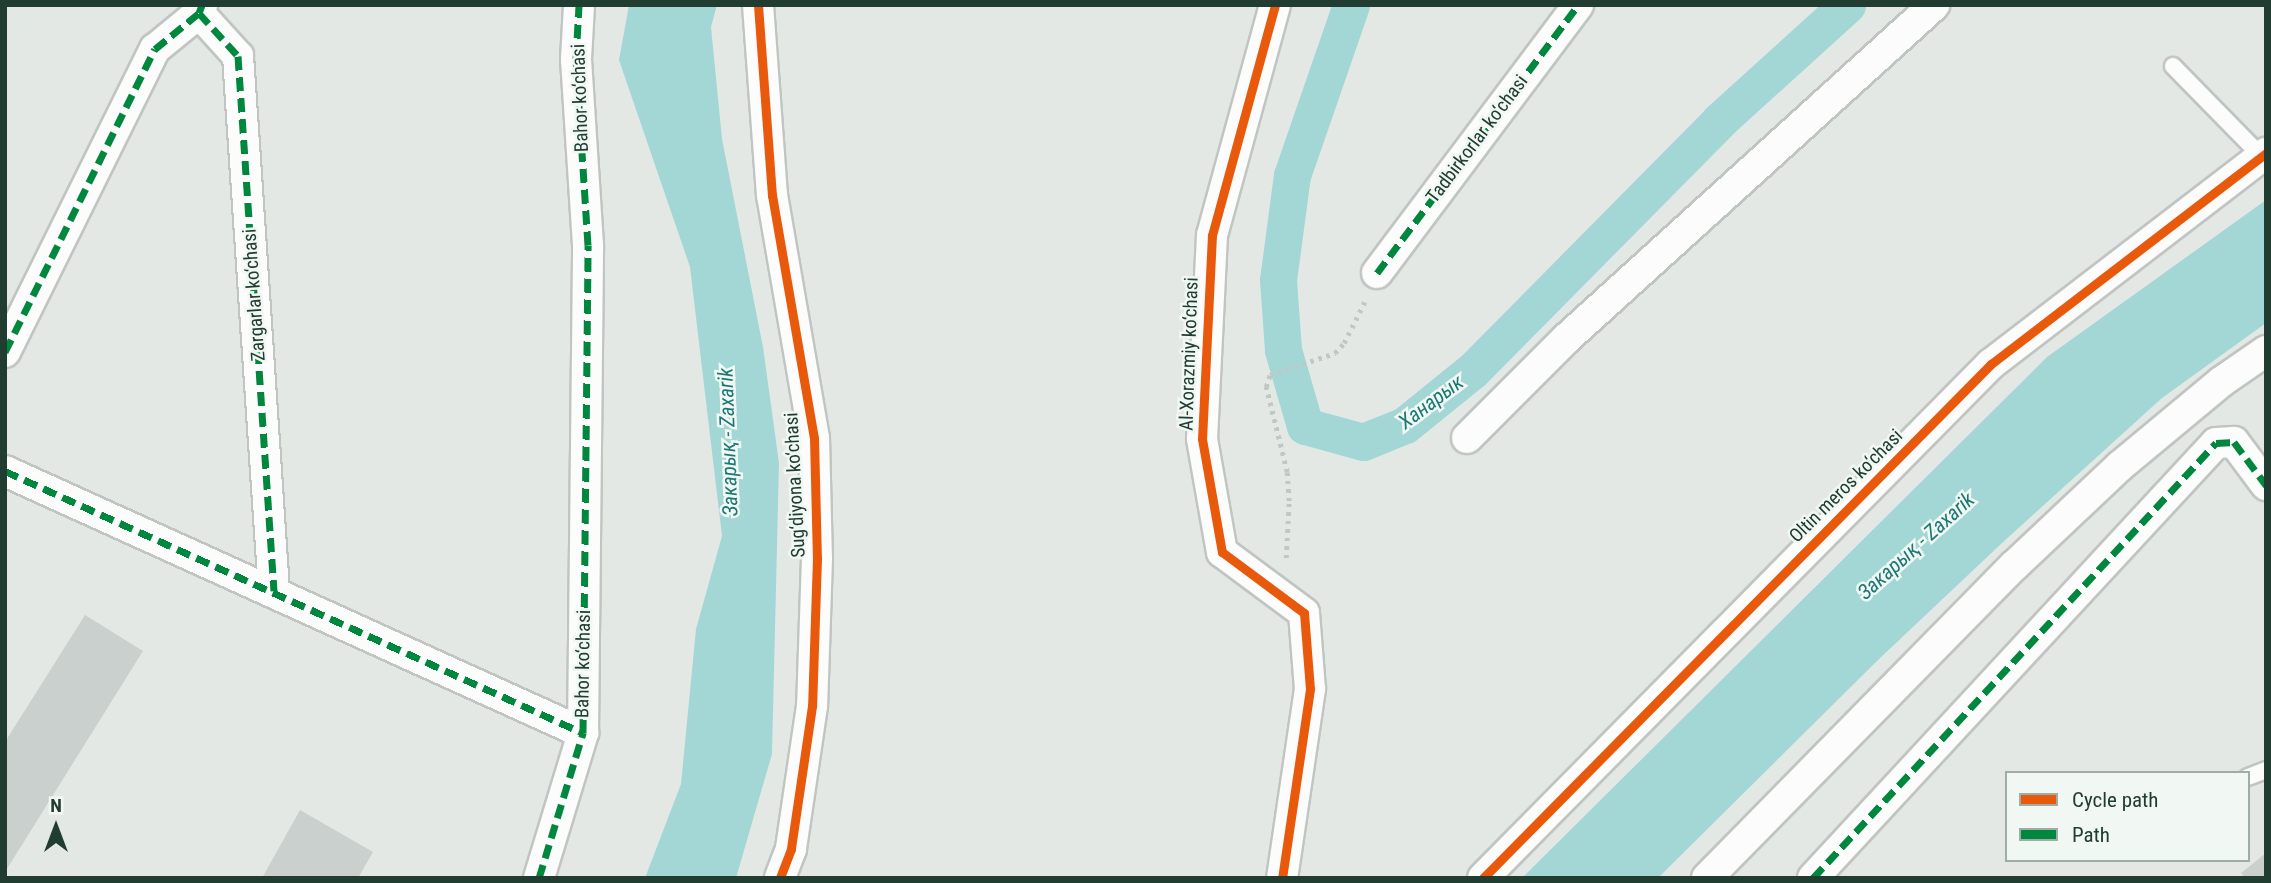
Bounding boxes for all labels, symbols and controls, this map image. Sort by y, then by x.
street label: Bahor ko‘chasi [567,43,593,153]
street label: Tadbirkorlar ko‘chasi [1421,70,1533,208]
street label: Zargarlar ko‘chasi [238,228,270,362]
street label: Al-Xorazmiy ko‘chasi [1175,277,1203,431]
water label: Закарық - Zaxarik [713,367,743,517]
water label: Ханарык [1394,369,1468,435]
street label: Sug‘diyona ko‘chasi [780,412,810,558]
street label: Oltin meros ko‘chasi [1785,425,1907,547]
water label: Закарық - Zaxarik [1852,487,1980,605]
street label: Bahor ko‘chasi [571,610,595,718]
legend [2005,771,2250,862]
text: Cycle path [2072,788,2158,812]
north arrow [21,792,91,862]
text: N [50,794,62,817]
text: Path [2072,823,2110,847]

